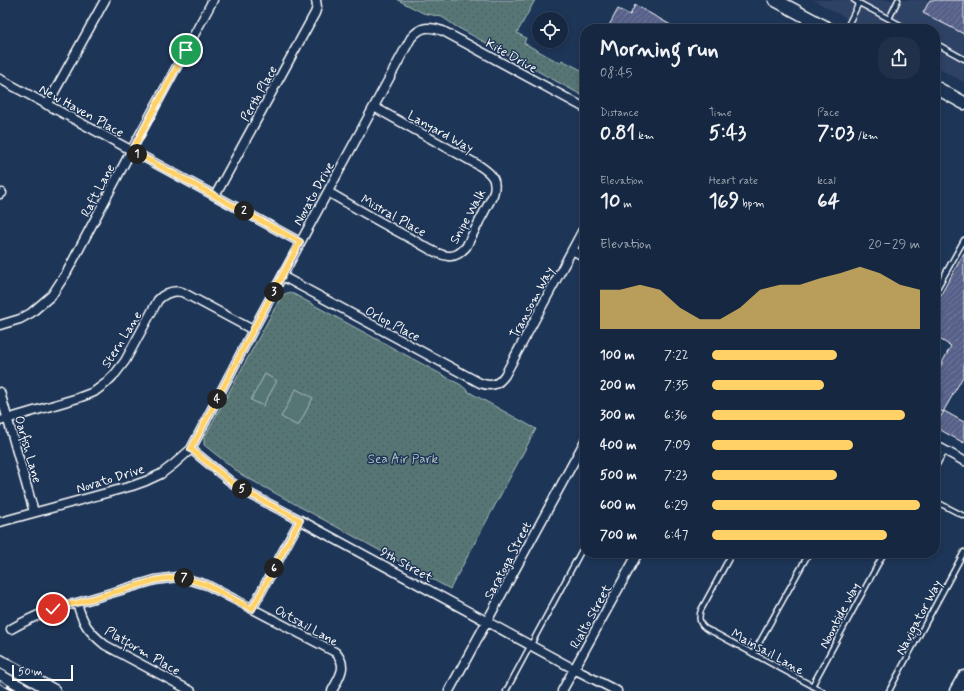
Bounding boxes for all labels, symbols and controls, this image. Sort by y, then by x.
map controls [532,12,568,48]
button: locate [532,12,568,48]
pin [169,33,203,67]
street label: Kite Drive [482,35,540,77]
text: Morning run [600,36,719,64]
button: share [878,37,920,79]
icon: arrive [175,39,197,61]
street label: Perth Place [237,63,282,125]
text: 08:45 [600,65,632,82]
street label: New Haven Place [36,81,127,142]
text: Distance [600,106,639,120]
text: Time [709,106,732,120]
text: Pace [817,106,839,120]
street label: Lanyard Way [404,107,476,157]
text: 0.81 [600,120,635,147]
text: 5:43 [709,120,746,147]
text: 7:03 [817,120,854,147]
text: km [635,129,654,143]
text: /km [854,129,878,143]
pin: 1 [127,144,147,164]
text: 1 [135,147,139,161]
street label: Novato Drive [290,159,339,229]
street label: Raft Lane [77,161,119,220]
text: Elevation [600,174,643,188]
text: Heart rate [709,174,758,188]
text: kcal [817,174,836,188]
street label: Snipe Walk [446,186,491,247]
text: 10 [600,188,620,215]
text: 169 [709,188,739,215]
text: 64 [817,188,840,215]
street label: Mistral Place [357,191,429,241]
text: m [620,197,632,211]
text: bpm [739,197,764,211]
pin: 2 [234,201,254,221]
text: 2 [241,204,247,218]
text: Elevation [600,236,651,253]
text: 20–29 m [868,236,920,253]
street label: Transom Way [506,264,558,341]
pin: 3 [264,282,284,302]
text: 3 [272,285,276,299]
street label: Orlop Place [362,303,423,346]
street label: Stern Lane [98,308,147,371]
text: 100 m [600,347,635,364]
text: 7:22 [664,347,689,364]
text: 200 m [600,377,635,394]
text: 7:35 [664,377,688,394]
pin: 4 [207,389,227,409]
text: 4 [214,392,220,406]
text: 300 m [600,407,635,424]
text: 6:36 [664,407,687,424]
street label: Oarfish Lane [10,414,45,485]
text: 400 m [600,437,637,454]
text: 7:09 [664,437,690,454]
park label: Sea Air Park [368,451,439,468]
street label: Novato Drive [74,461,147,498]
text: 500 m [600,467,637,484]
text: 7:23 [664,467,687,484]
pin: 5 [232,479,252,499]
text: 5 [239,482,245,496]
text: 600 m [600,497,636,514]
text: 6:29 [664,497,688,514]
street label: Saratoga Street [481,519,536,603]
text: 700 m [600,527,637,544]
text: 6:47 [664,527,688,544]
street label: 9th Street [377,544,436,587]
pin: 6 [264,558,284,578]
text: 6 [271,561,277,575]
pin: 7 [174,568,194,588]
text: 7 [181,571,187,585]
street label: Navigator Way [892,577,947,659]
street label: Noontide Way [816,580,865,652]
street label: Rialto Street [567,581,616,652]
pin [36,592,70,626]
icon: check [42,598,64,620]
street label: Outsail Lane [272,602,341,651]
street label: Platform Place [100,623,183,682]
street label: Mainsail Lane [728,625,807,679]
scale bar [12,663,73,682]
text: 50 m [18,665,43,679]

